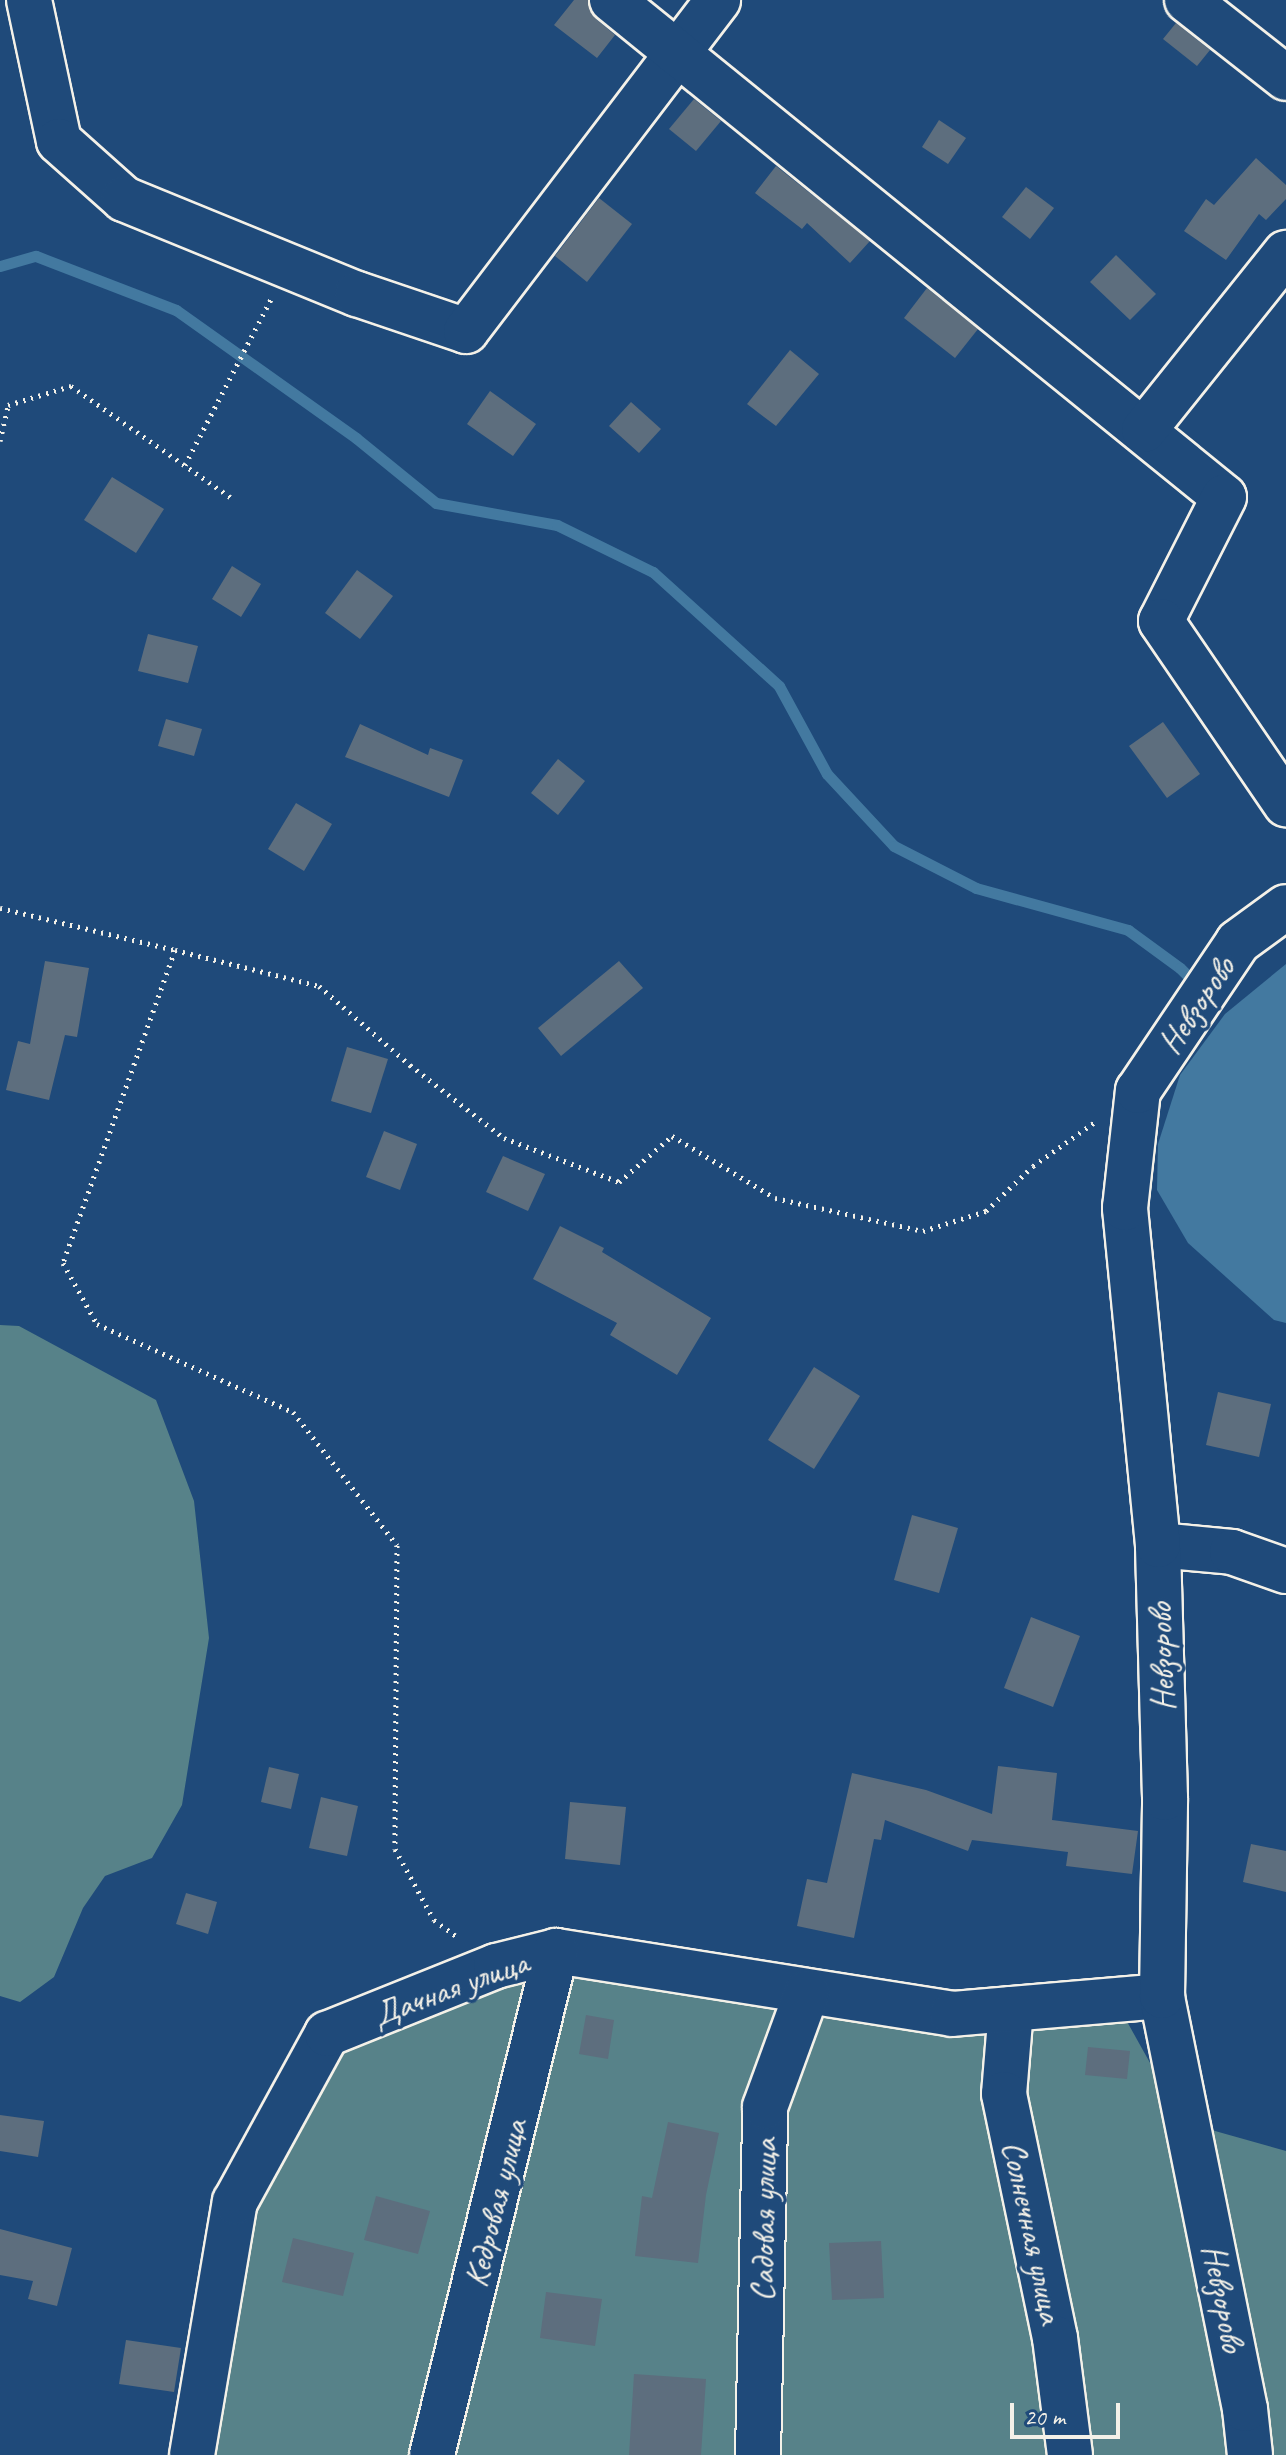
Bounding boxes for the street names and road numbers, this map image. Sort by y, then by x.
street label: Невзорово [1149,949,1243,1061]
street label: Невзорово [1139,1602,1183,1712]
street label: Дачная улица [367,1941,533,2035]
street label: Кедровая улица [454,2114,536,2292]
street label: Солнечная улица [993,2136,1073,2328]
street label: Садовая улица [741,2137,785,2303]
street label: Невзорово [1194,2241,1254,2355]

